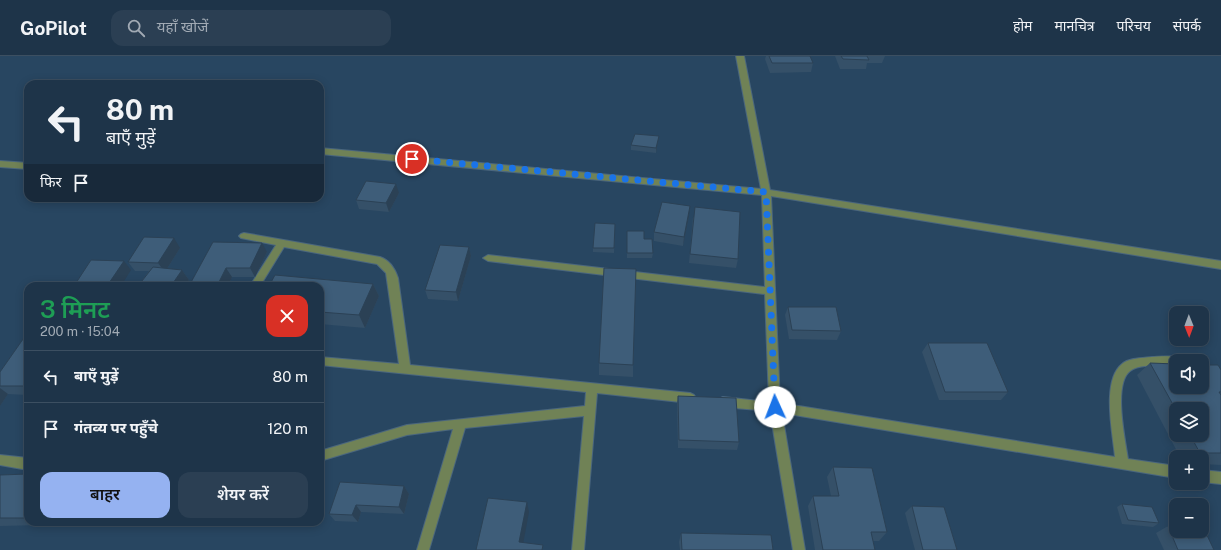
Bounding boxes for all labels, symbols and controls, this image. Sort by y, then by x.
search box [111,10,391,46]
text: GoPilot [20,17,87,39]
icon: search [125,17,147,39]
text: यहाँ खोजें [157,18,208,35]
text: होम [1013,18,1032,34]
text: मानचित्र [1054,18,1095,34]
text: परिचय [1117,18,1151,34]
text: संपर्क [1173,18,1201,34]
text: 80 m [106,93,174,126]
icon: left [40,96,92,148]
text: बाएँ मुड़ें [106,127,156,148]
pin [395,142,429,176]
icon: arrive [401,148,423,170]
icon: arrive [70,172,92,194]
text: फिर [40,173,62,190]
text: 3 मिनट [40,295,110,323]
button: close [266,295,308,337]
north arrow [1169,306,1209,346]
map controls [1169,306,1209,538]
text: 200 m · 15:04 [40,324,120,339]
button: sound [1169,354,1209,394]
icon: left [40,366,62,388]
text: बाएँ मुड़ें [74,367,119,384]
text: 80 m [273,368,308,385]
position arrow [754,386,796,428]
button: layers [1169,402,1209,442]
icon: arrive [40,418,62,440]
text: गंतव्य पर पहुँचे [74,419,158,436]
text: 120 m [267,420,308,437]
button: + [1169,450,1209,490]
button: बाहर [40,472,170,518]
button: शेयर करें [178,472,308,518]
button: − [1169,498,1209,538]

